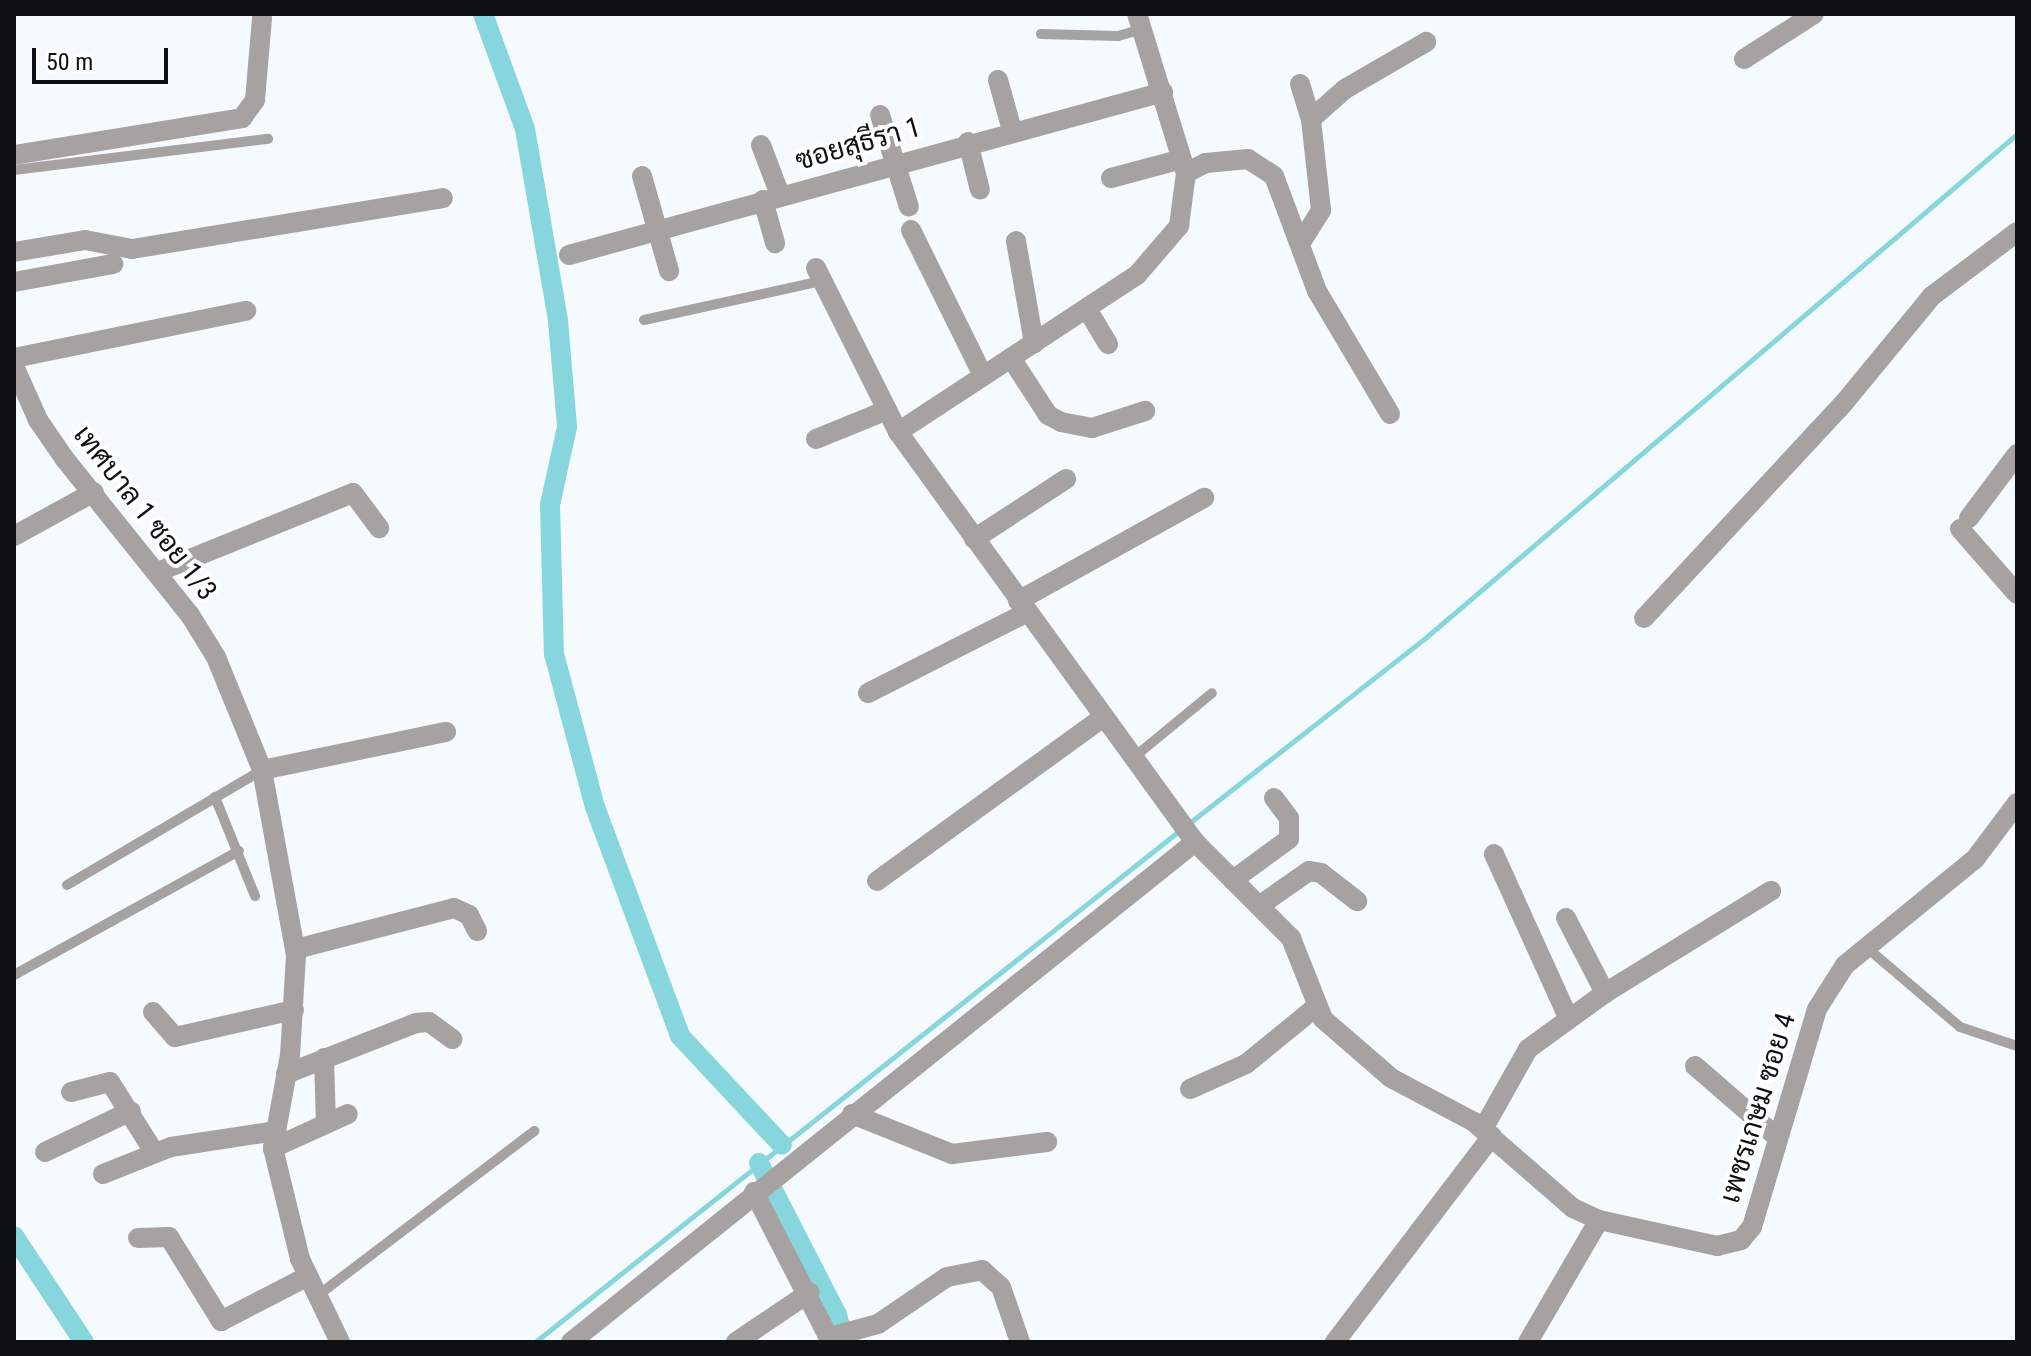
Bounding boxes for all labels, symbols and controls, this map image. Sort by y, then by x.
scale bar [36,32,172,82]
text: 50 m [46,48,93,76]
street label: ซอยสุธีรา 1 [792,110,924,178]
street label: เทศบาล 1 ซอย 1/3 [66,419,224,607]
street label: เพชรเกษม ซอย 4 [1713,1009,1803,1207]

